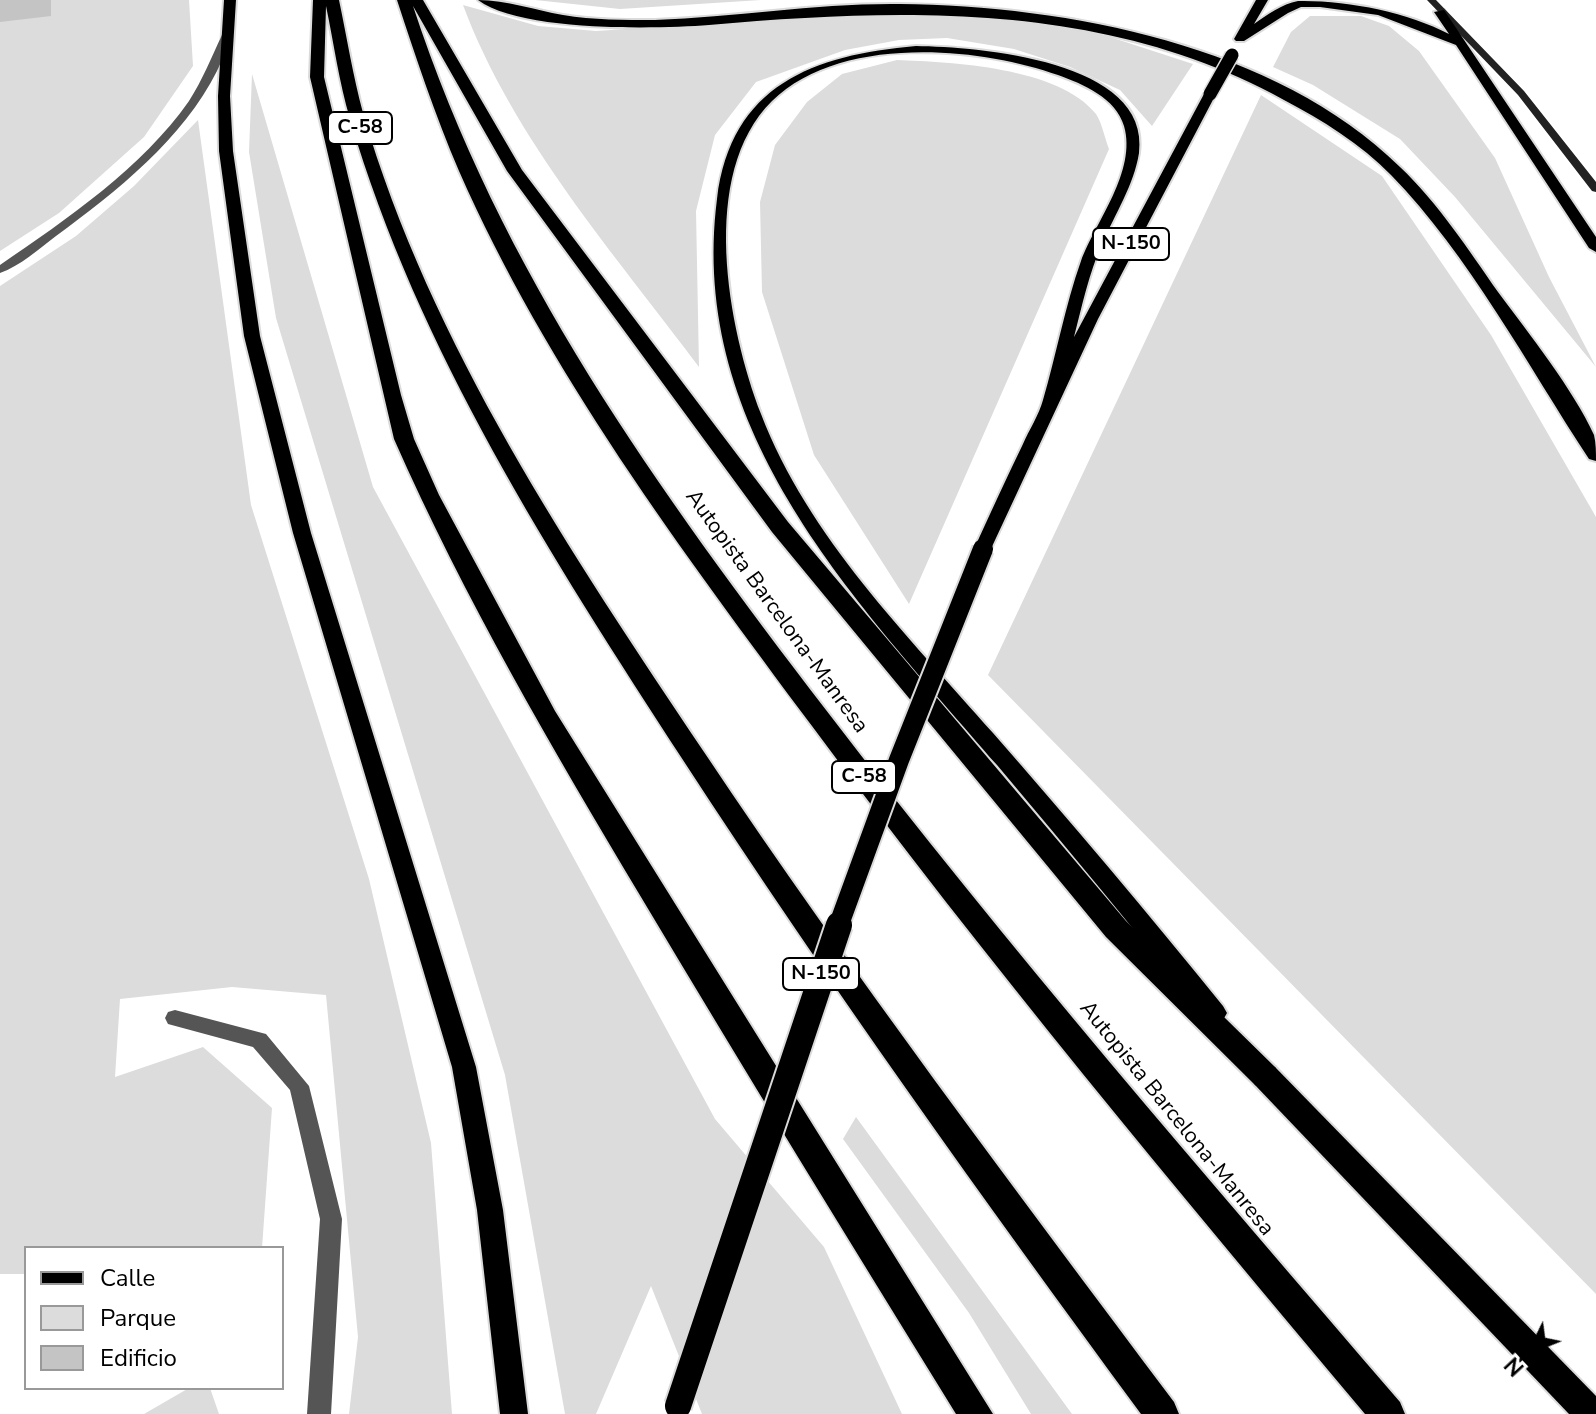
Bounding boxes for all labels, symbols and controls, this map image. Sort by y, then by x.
road number: C-58 [328,112,392,144]
road number: N-150 [1093,228,1169,260]
street label: Autopista Barcelona-Manresa [679,485,873,739]
road number: C-58 [832,761,896,793]
road number: N-150 [783,958,859,990]
street label: Autopista Barcelona-Manresa [1073,996,1279,1242]
legend [24,1246,284,1390]
text: Calle [100,1262,155,1294]
text: Parque [100,1302,176,1334]
north arrow [1492,1310,1572,1390]
text: Edificio [100,1342,177,1374]
text: N [1498,1350,1531,1383]

